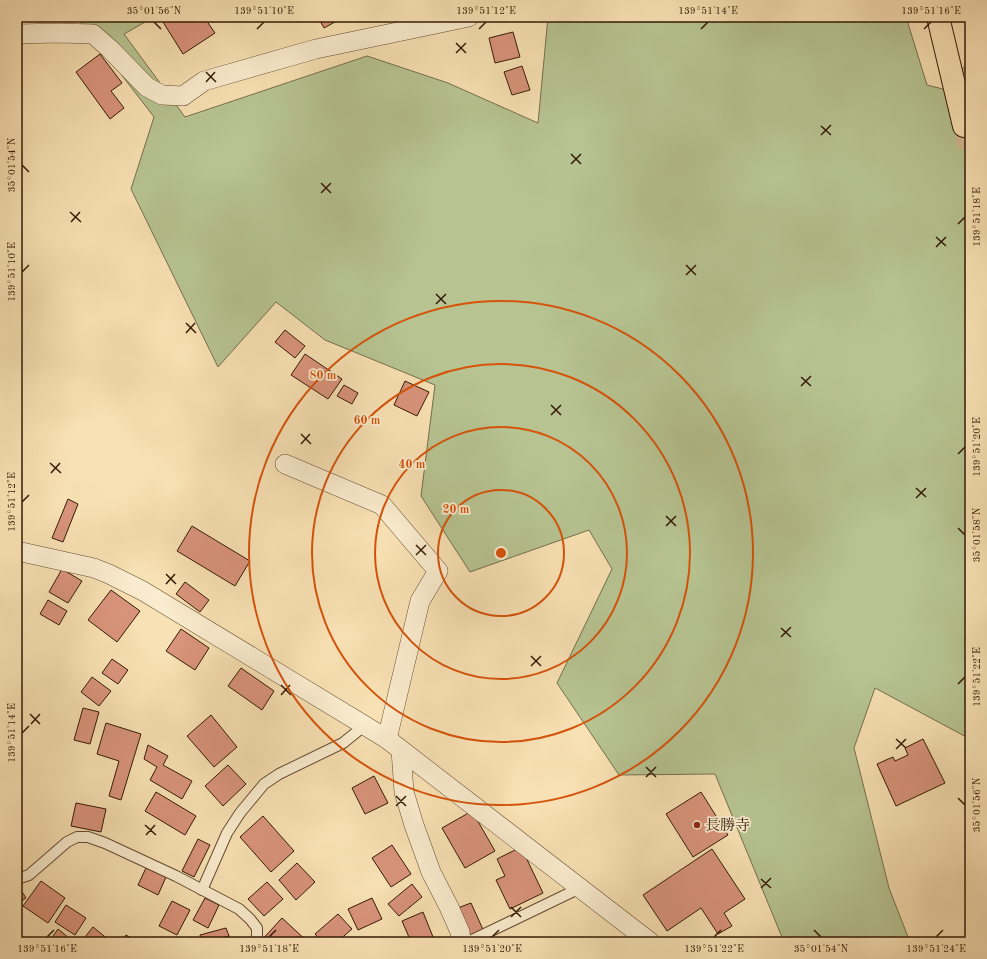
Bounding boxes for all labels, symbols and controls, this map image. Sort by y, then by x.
text: 35°01'56"N [127,6,182,16]
text: 139°51'10"E [234,6,294,16]
text: 139°51'12"E [456,6,516,16]
text: 139°51'14"E [678,6,738,16]
text: 139°51'16"E [901,6,961,16]
text: 35°01'54"N [7,137,17,192]
text: 139°51'18"E [972,187,982,247]
text: 139°51'10"E [7,242,17,302]
text: 80 m [310,370,337,382]
text: 60 m [354,415,381,427]
text: 139°51'20"E [972,417,982,477]
text: 40 m [399,459,426,471]
text: 139°51'12"E [7,472,17,532]
text: 20 m [443,504,470,516]
text: 35°01'58"N [972,507,982,562]
centre of rings [494,546,508,560]
text: 139°51'22"E [972,647,982,707]
text: 139°51'14"E [7,703,17,763]
text: 35°01'56"N [972,777,982,832]
place label: 長勝寺 [705,817,750,834]
marker: 長勝寺 [692,820,702,830]
text: 139°51'16"E [17,944,77,954]
text: 139°51'18"E [239,944,299,954]
text: 139°51'20"E [462,944,522,954]
text: 139°51'22"E [684,944,744,954]
text: 35°01'54"N [794,944,849,954]
text: 139°51'24"E [906,944,966,954]

